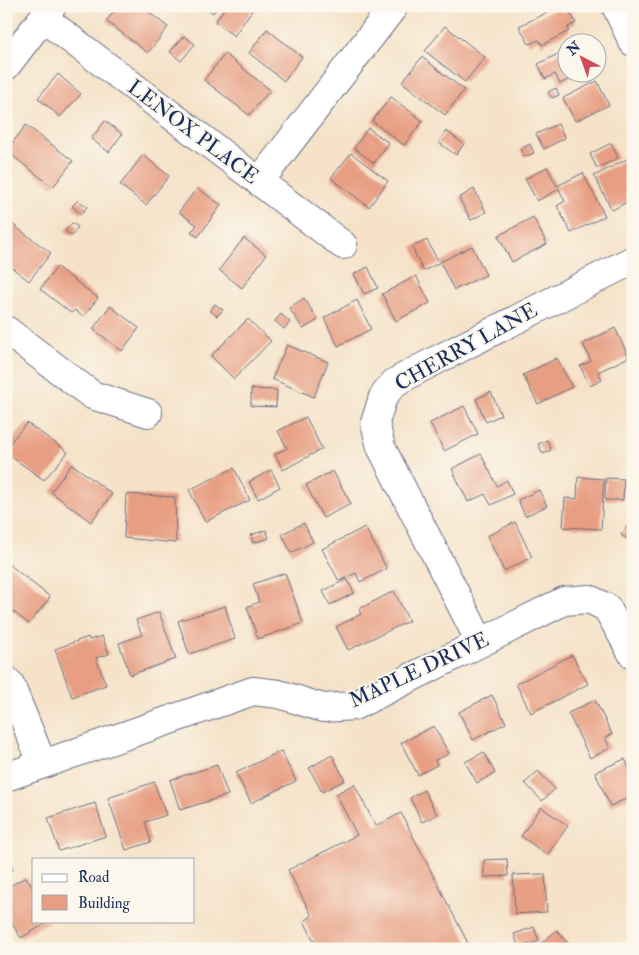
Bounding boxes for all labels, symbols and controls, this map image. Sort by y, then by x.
north arrow [556,32,606,82]
text: N [563,38,584,60]
street label: LENOX PLACE [122,74,264,190]
street label: CHERRY LANE [390,297,542,397]
street label: MAPLE DRIVE [345,626,493,714]
legend [32,858,195,922]
text: Road [78,868,110,887]
text: Building [78,894,130,913]

